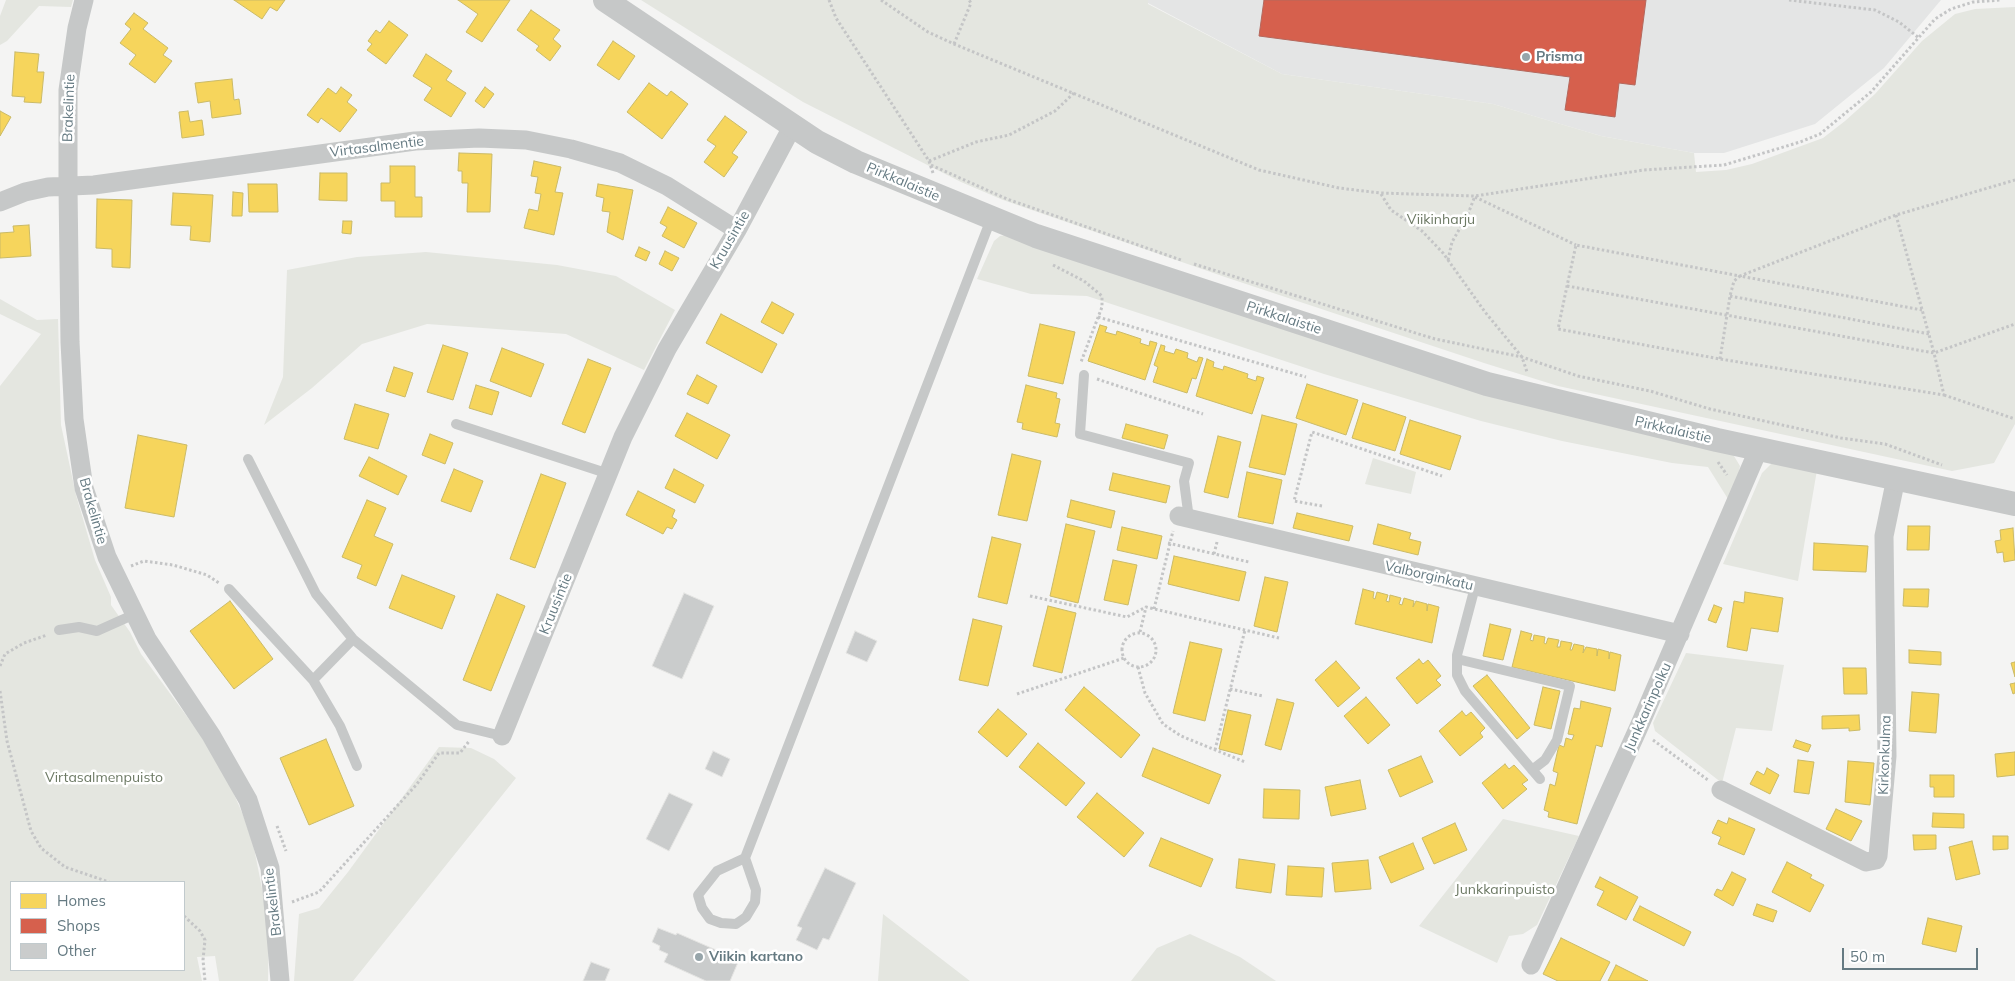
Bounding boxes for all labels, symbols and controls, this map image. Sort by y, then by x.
place label: Prisma [1536,49,1583,65]
marker: Prisma [1520,51,1532,63]
street label: Brakelintie [59,74,79,142]
street label: Virtasalmentie [329,133,425,161]
street label: Pirkkalaistie [864,159,942,205]
street label: Kruusintie [707,208,753,272]
park label: Viikinharju [1407,212,1475,228]
street label: Pirkkalaistie [1244,298,1324,338]
street label: Pirkkalaistie [1633,413,1713,447]
street label: Brakelintie [76,476,110,546]
street label: Valborginkatu [1383,558,1475,594]
street label: Kruusintie [536,571,576,637]
street label: Junkkarinpolku [1621,660,1675,754]
street label: Kirkonkulma [1875,715,1895,795]
park label: Virtasalmenpuisto [45,770,163,786]
street label: Brakelintie [261,867,285,937]
legend [10,881,185,971]
park label: Junkkarinpuisto [1455,882,1555,898]
text: Homes [57,891,106,910]
text: Shops [57,916,100,935]
scale bar [1845,938,1981,970]
text: Other [57,941,96,960]
text: 50 m [1850,947,1885,966]
place label: Viikin kartano [709,949,803,965]
marker: Viikin kartano [693,951,705,963]

